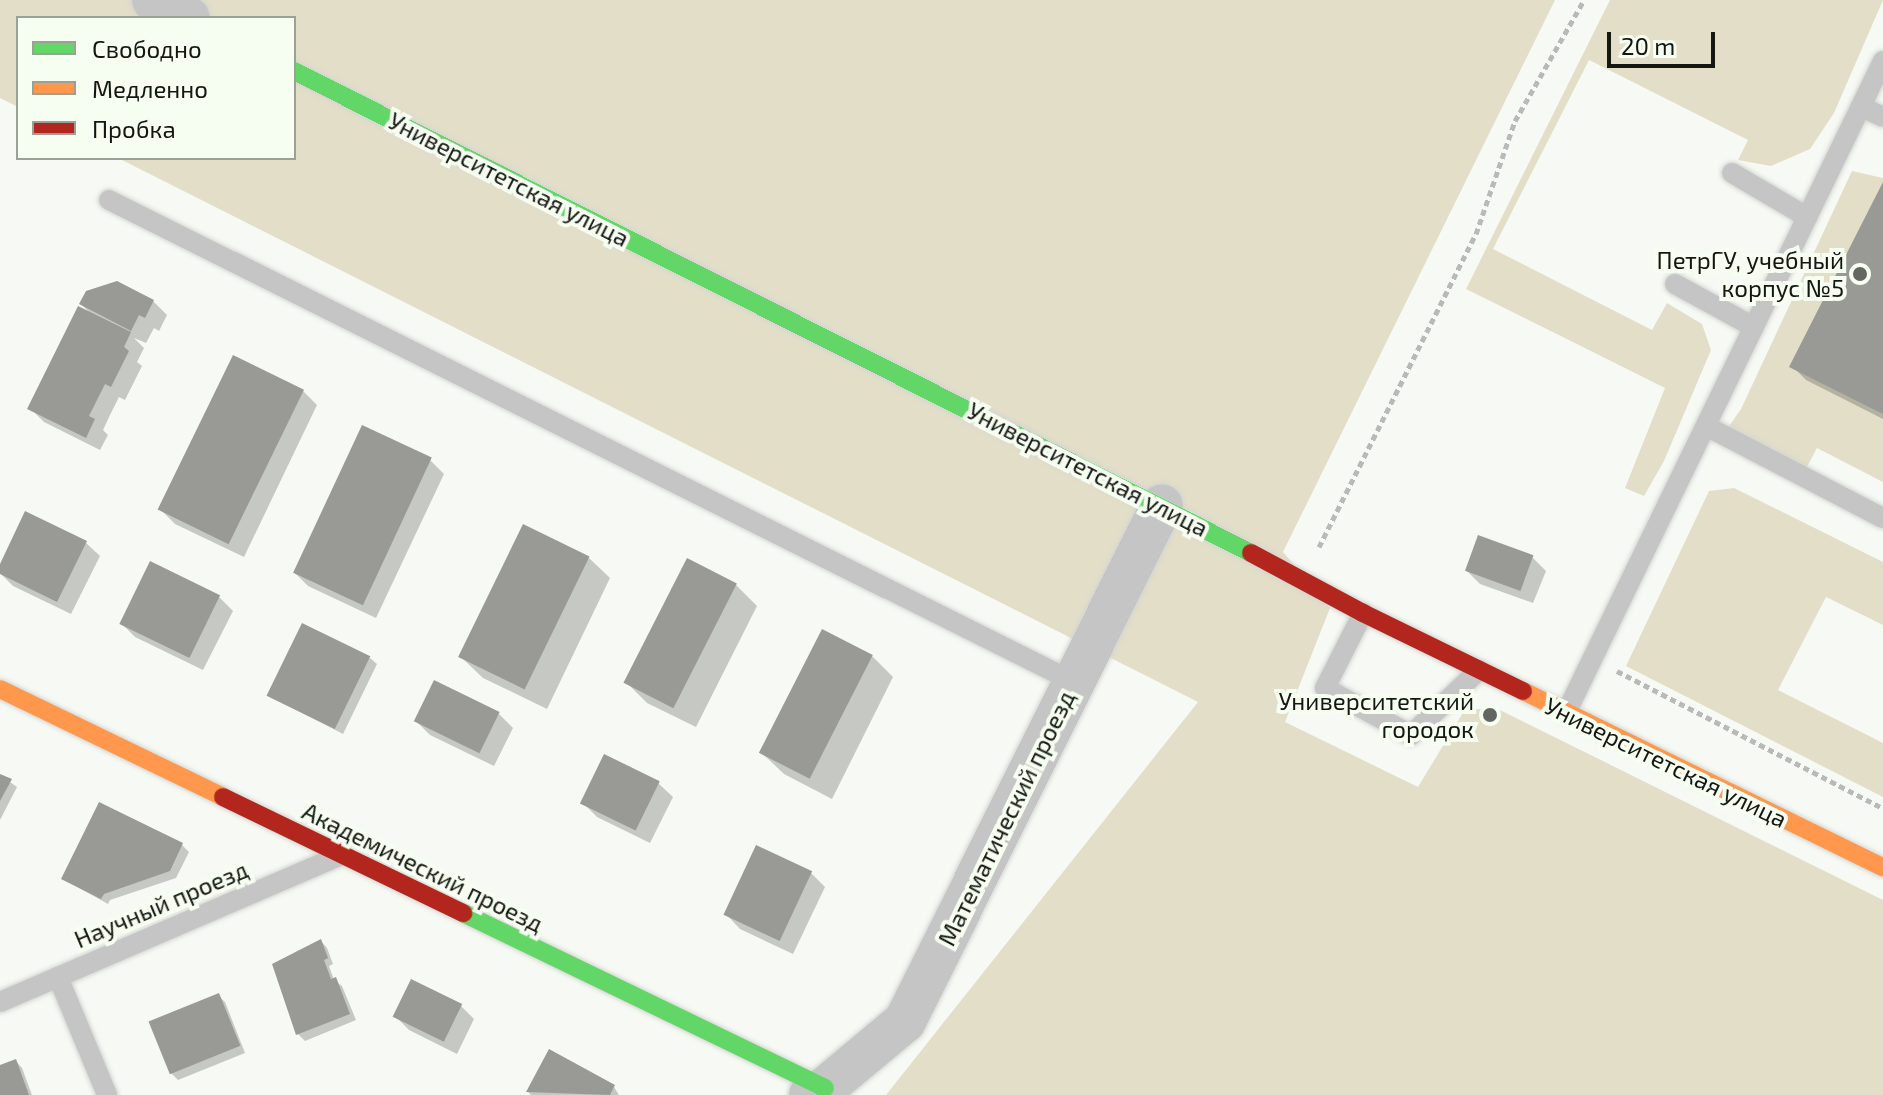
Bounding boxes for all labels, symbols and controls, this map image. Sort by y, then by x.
legend [16,16,296,160]
scale bar [1611,16,1719,66]
text: 20 m [1621,31,1675,60]
text: Свободно [92,34,202,63]
text: Медленно [92,74,208,103]
street label: Университетская улица [384,106,634,252]
text: Пробка [92,114,176,143]
place label: ПетрГУ, учебный корпус №5 [1657,246,1844,302]
marker: ПетрГУ, учебный корпус №5 [1851,265,1869,283]
street label: Университетская улица [963,396,1213,542]
street label: Математический проезд [932,686,1080,950]
place label: Университетский городок [1279,687,1474,743]
street label: Университетская улица [1540,691,1792,833]
marker: Университетский городок [1481,706,1499,724]
street label: Академический проезд [298,796,548,938]
street label: Научный проезд [70,854,252,954]

